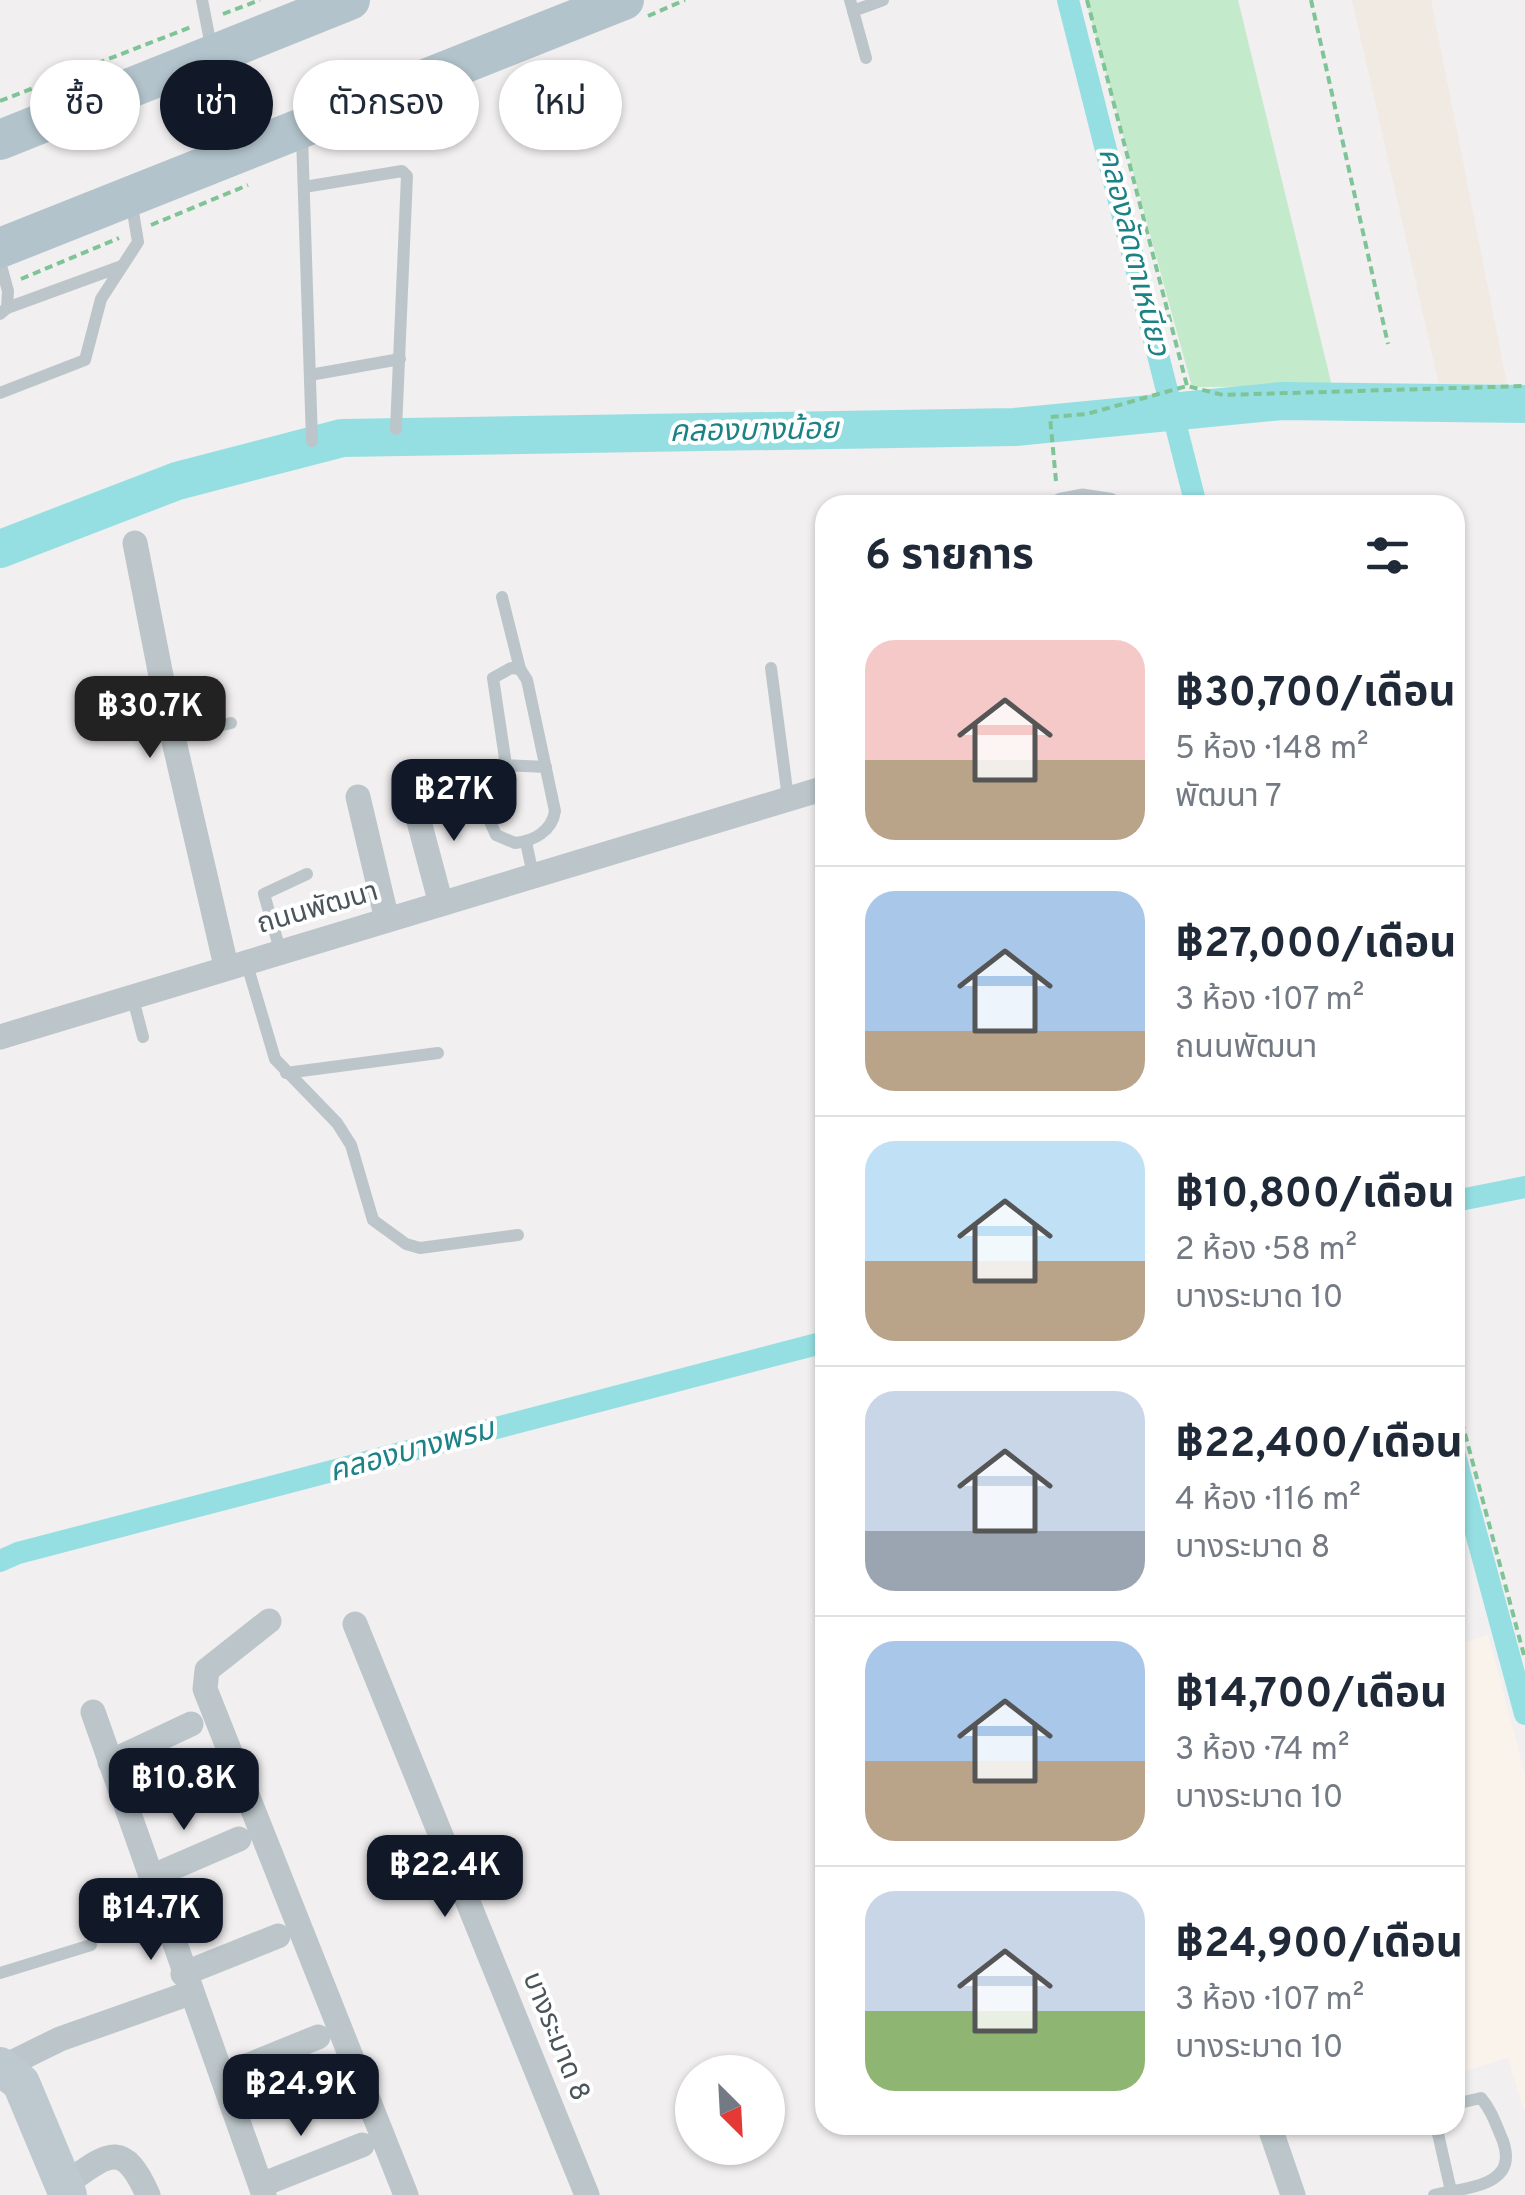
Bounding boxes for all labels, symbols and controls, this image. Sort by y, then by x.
chip: ซื้อ [30,60,140,150]
chip: เช่า [160,60,273,150]
chip: ตัวกรอง [293,60,479,150]
chip: ใหม่ [499,60,622,150]
water label: คลองลัดตาเหนียว [1088,144,1176,361]
water label: คลองบางน้อย [669,412,841,452]
icon: filters [1360,528,1415,583]
text: 6 รายการ [865,531,1034,584]
text: ฿30,700/เดือน [1175,668,1456,721]
pin: ฿30.7K [69,676,231,761]
icon: home [945,680,1065,800]
text: ฿30.7K [97,688,203,728]
text: 5 ห้อง · 148 m² [1175,730,1369,770]
pin: ฿27K [395,759,513,844]
text: ฿27K [413,771,495,811]
text: พัฒนา 7 [1175,778,1282,818]
street label: ถนนพัฒนา [253,875,383,943]
text: ฿27,000/เดือน [1175,919,1456,972]
icon: home [945,931,1065,1051]
text: 3 ห้อง · 107 m² [1175,981,1364,1021]
text: ถนนพัฒนา [1175,1029,1317,1069]
text: ฿10,800/เดือน [1175,1169,1455,1222]
icon: home [945,1181,1065,1301]
text: 2 ห้อง · 58 m² [1175,1231,1357,1271]
text: บางระมาด 10 [1175,1279,1343,1319]
water label: คลองบางพรม [325,1412,501,1492]
text: ฿22,400/เดือน [1175,1419,1463,1472]
icon: home [945,1431,1065,1551]
text: 4 ห้อง · 116 m² [1175,1481,1361,1521]
text: บางระมาด 8 [1175,1529,1330,1569]
text: ฿14,700/เดือน [1175,1669,1447,1722]
icon: home [945,1681,1065,1801]
text: 3 ห้อง · 74 m² [1175,1731,1349,1771]
pin: ฿10.8K [103,1748,265,1833]
text: ฿10.8K [131,1760,237,1800]
text: บางระมาด 10 [1175,1779,1343,1819]
pin: ฿22.4K [364,1835,526,1920]
text: ฿22.4K [389,1847,501,1887]
pin: ฿14.7K [70,1878,232,1963]
text: ฿14.7K [101,1890,201,1930]
text: ฿24,900/เดือน [1175,1919,1463,1972]
icon: home [945,1931,1065,2051]
street label: บางระมาด 8 [513,1967,597,2107]
text: 3 ห้อง · 107 m² [1175,1981,1364,2021]
text: บางระมาด 10 [1175,2029,1343,2069]
pin: ฿24.9K [220,2054,382,2139]
north arrow [675,2055,785,2165]
map controls [675,2055,785,2165]
text: ฿24.9K [245,2066,357,2106]

